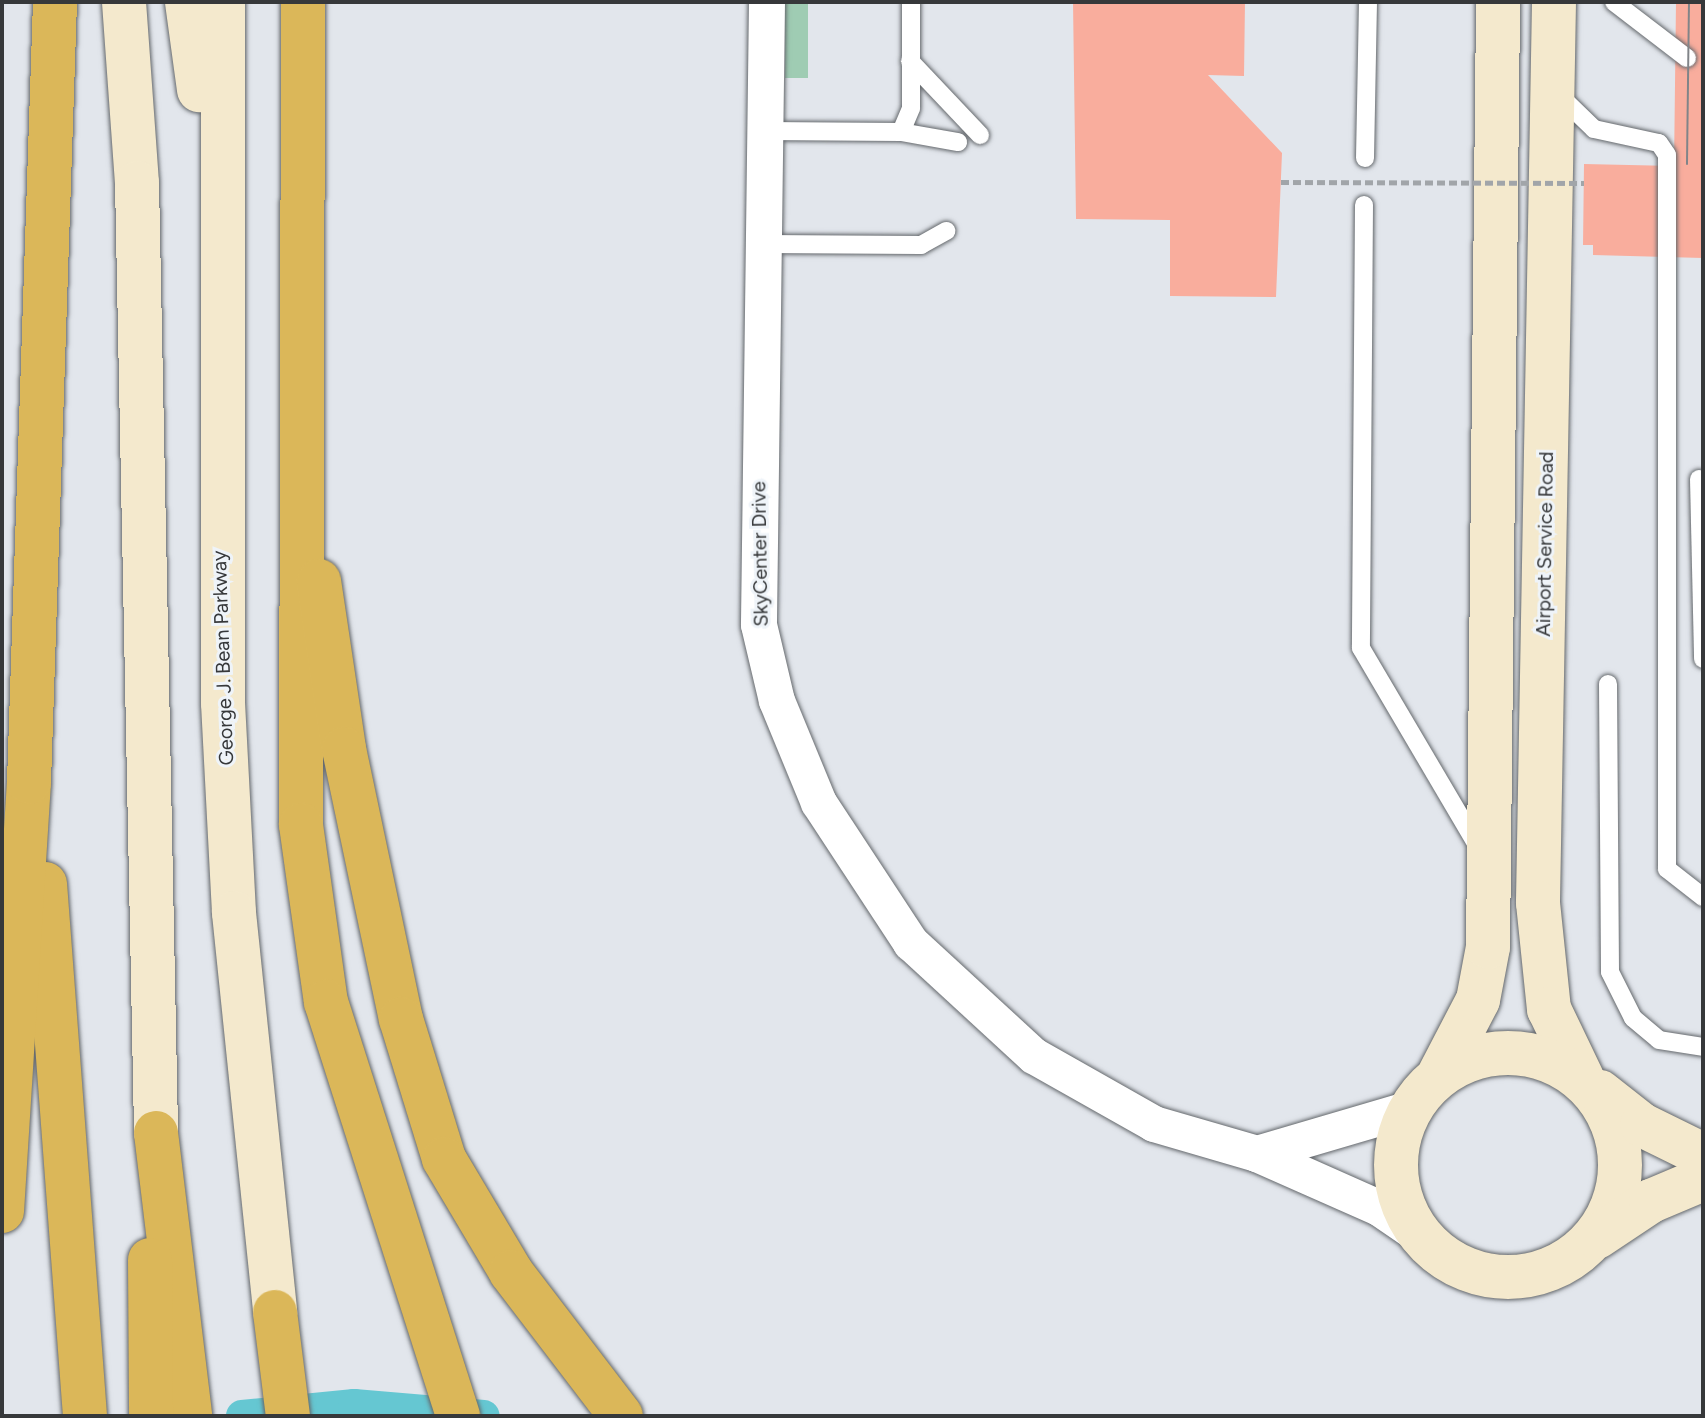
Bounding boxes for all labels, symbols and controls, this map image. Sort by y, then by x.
street label: Airport Service Road [1531,451,1559,637]
street label: SkyCenter Drive [747,481,773,627]
street label: George J. Bean Parkway [207,550,239,766]

